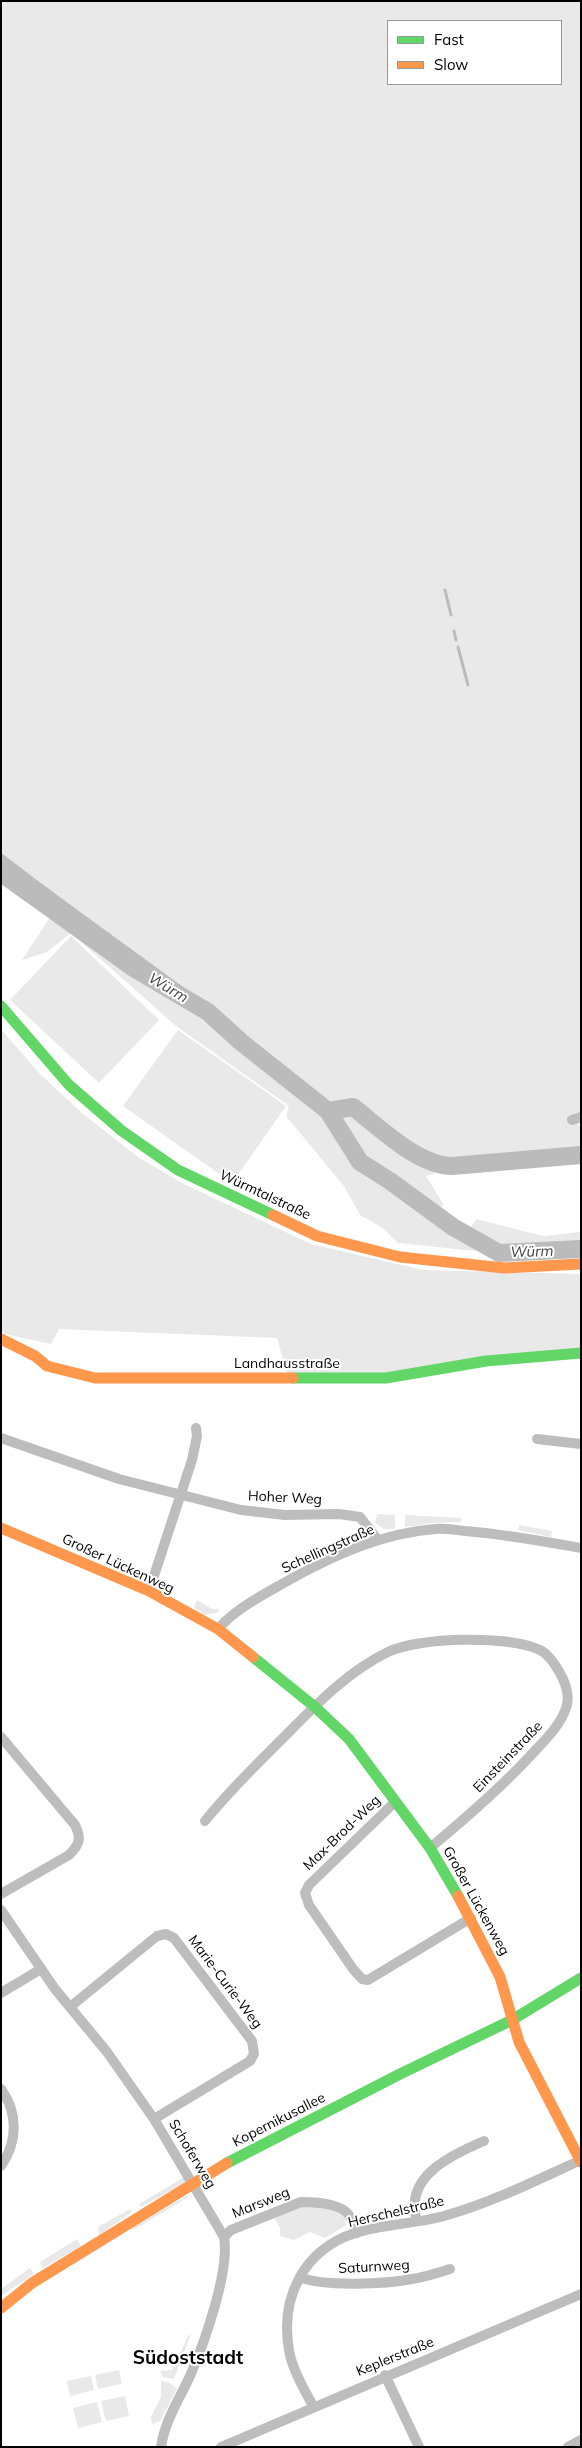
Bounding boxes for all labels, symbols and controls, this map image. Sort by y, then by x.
legend [387,20,562,85]
text: Fast [434,30,464,49]
text: Slow [434,55,468,74]
water label: Würm [145,969,191,1007]
street label: Würmtalstraße [217,1167,313,1223]
water label: Würm [510,1242,554,1262]
street label: Landhausstraße [234,1356,340,1372]
street label: Hoher Weg [248,1488,322,1508]
street label: Schellingstraße [279,1521,377,1577]
street label: Großer Lückenweg [59,1531,177,1597]
street label: Einsteinstraße [470,1718,546,1796]
street label: Max-Brod-Weg [300,1792,384,1874]
street label: Großer Lückenweg [439,1844,513,1958]
street label: Marie-Curie-Weg [184,1932,266,2032]
street label: Kopernikusallee [230,2089,328,2151]
street label: Schoferweg [165,2116,219,2192]
street label: Marsweg [230,2184,292,2222]
street label: Herschelstraße [346,2193,446,2231]
street label: Saturnweg [338,2257,410,2277]
street label: Keplerstraße [354,2334,436,2380]
district label: Südoststadt [133,2347,243,2369]

